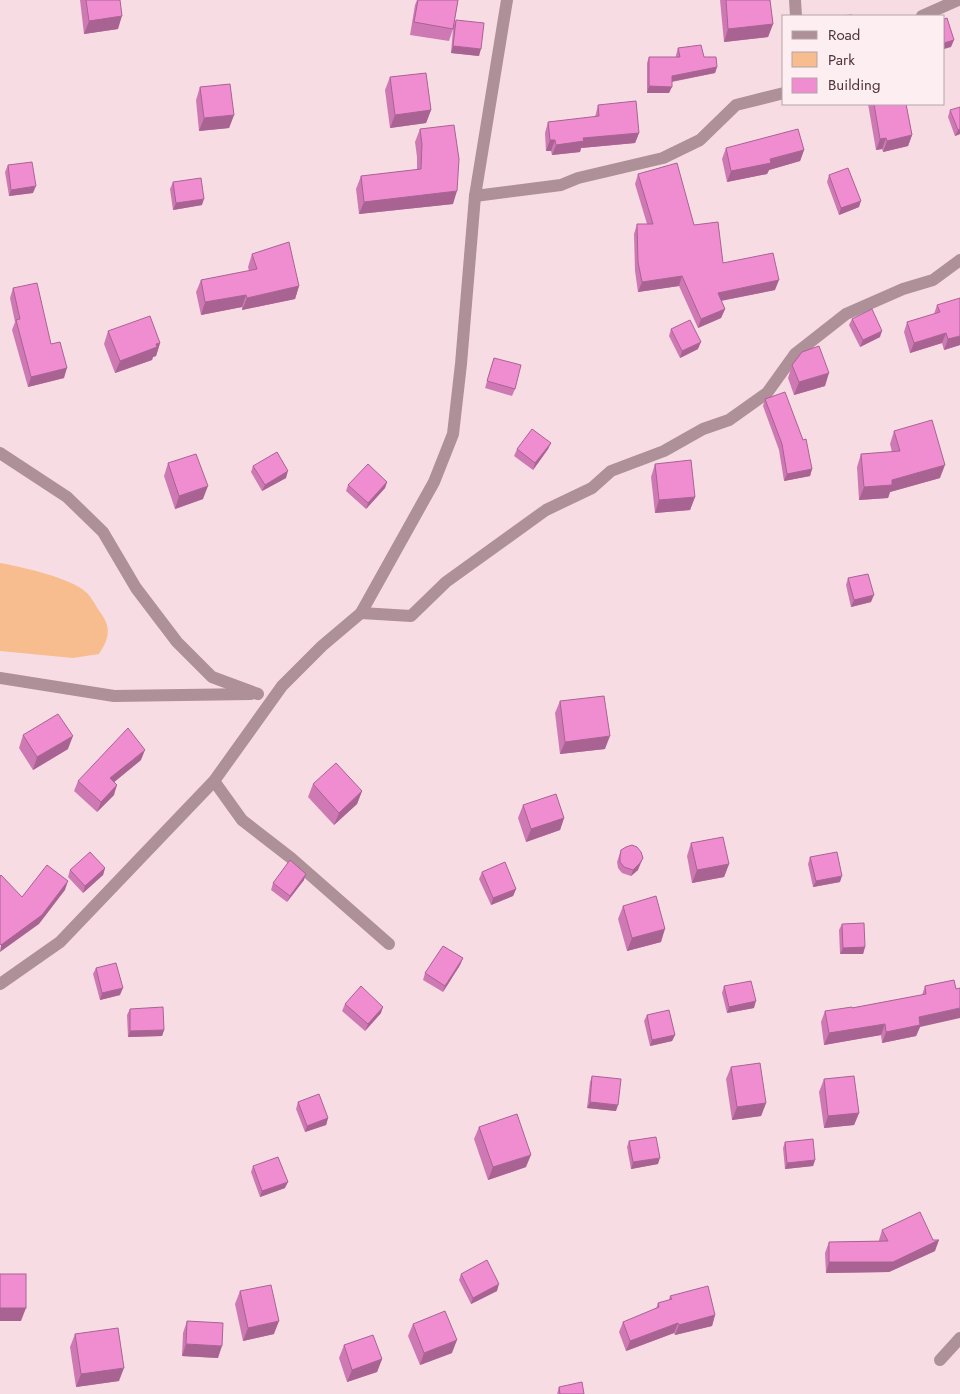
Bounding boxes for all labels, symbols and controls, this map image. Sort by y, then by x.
legend [782,15,945,105]
text: Road [828,24,860,46]
text: Park [828,49,855,71]
text: Building [828,74,880,96]

